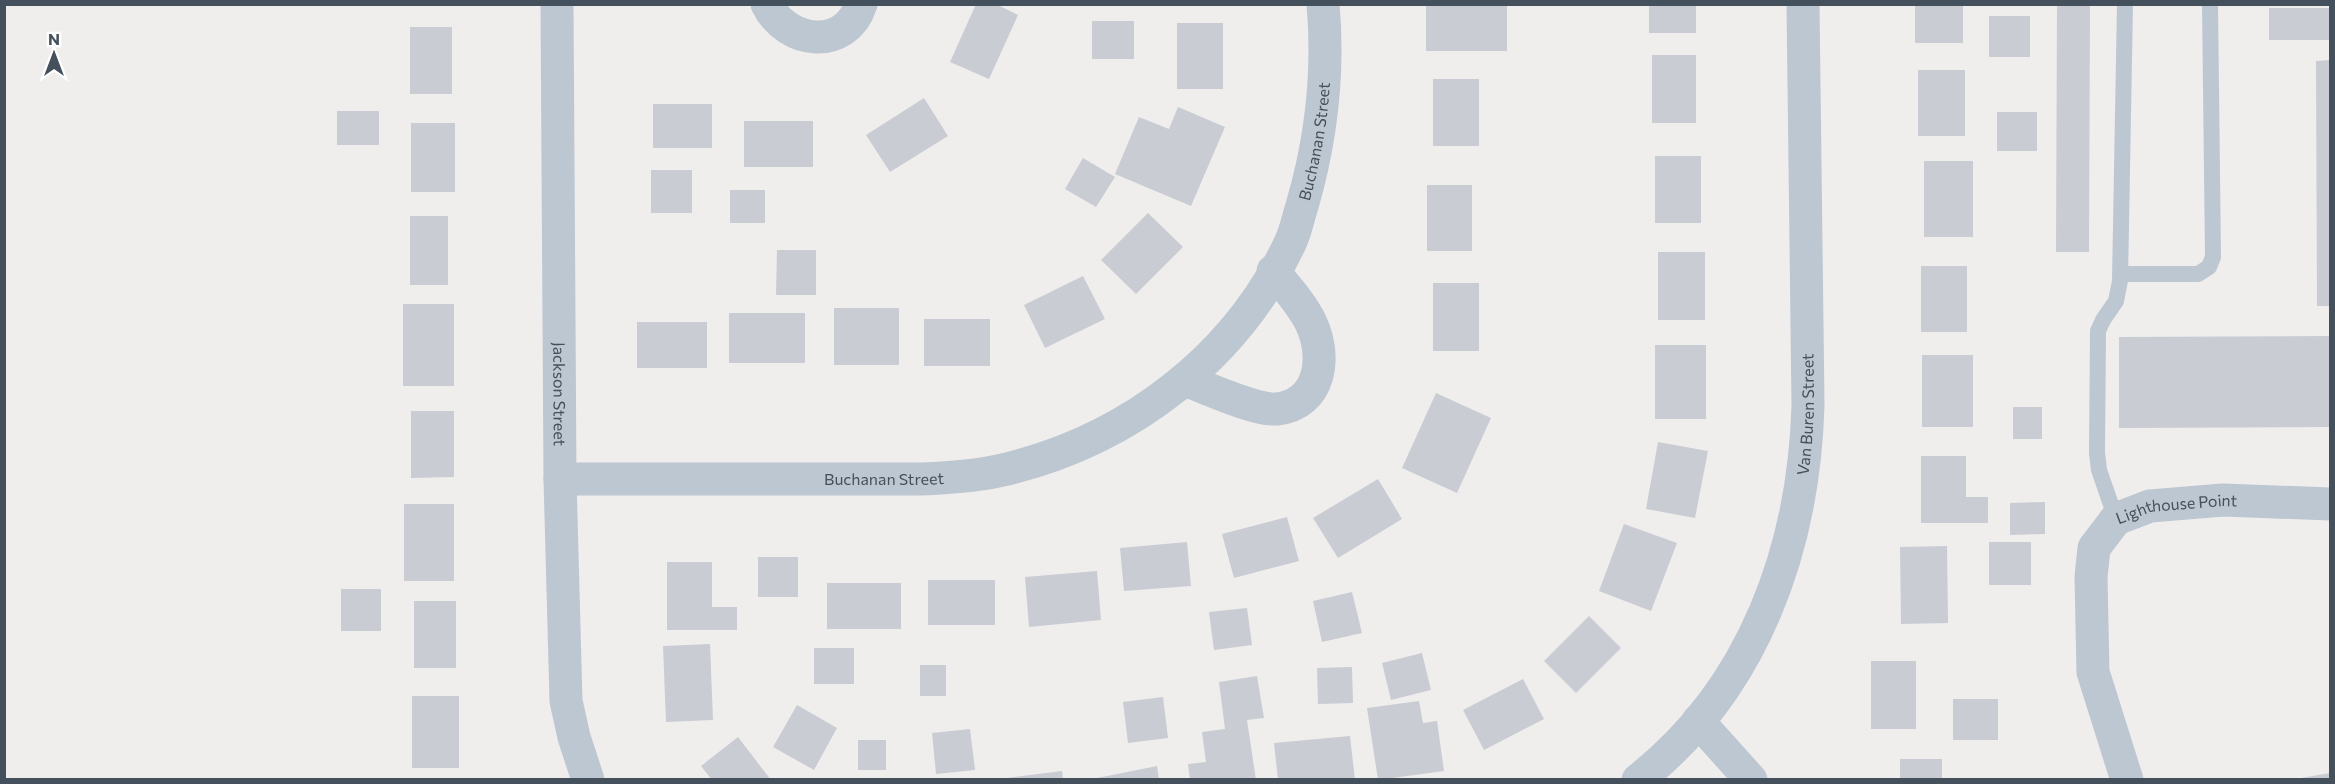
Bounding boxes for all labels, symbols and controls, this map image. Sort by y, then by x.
north arrow [24,24,84,84]
text: N [48,29,60,48]
street label: Buchanan Street [1294,81,1333,203]
street label: Jackson Street [550,342,570,446]
street label: Van Buren Street [1792,353,1817,476]
street label: Buchanan Street [824,468,945,488]
street label: Lighthouse Point [2113,490,2238,527]

